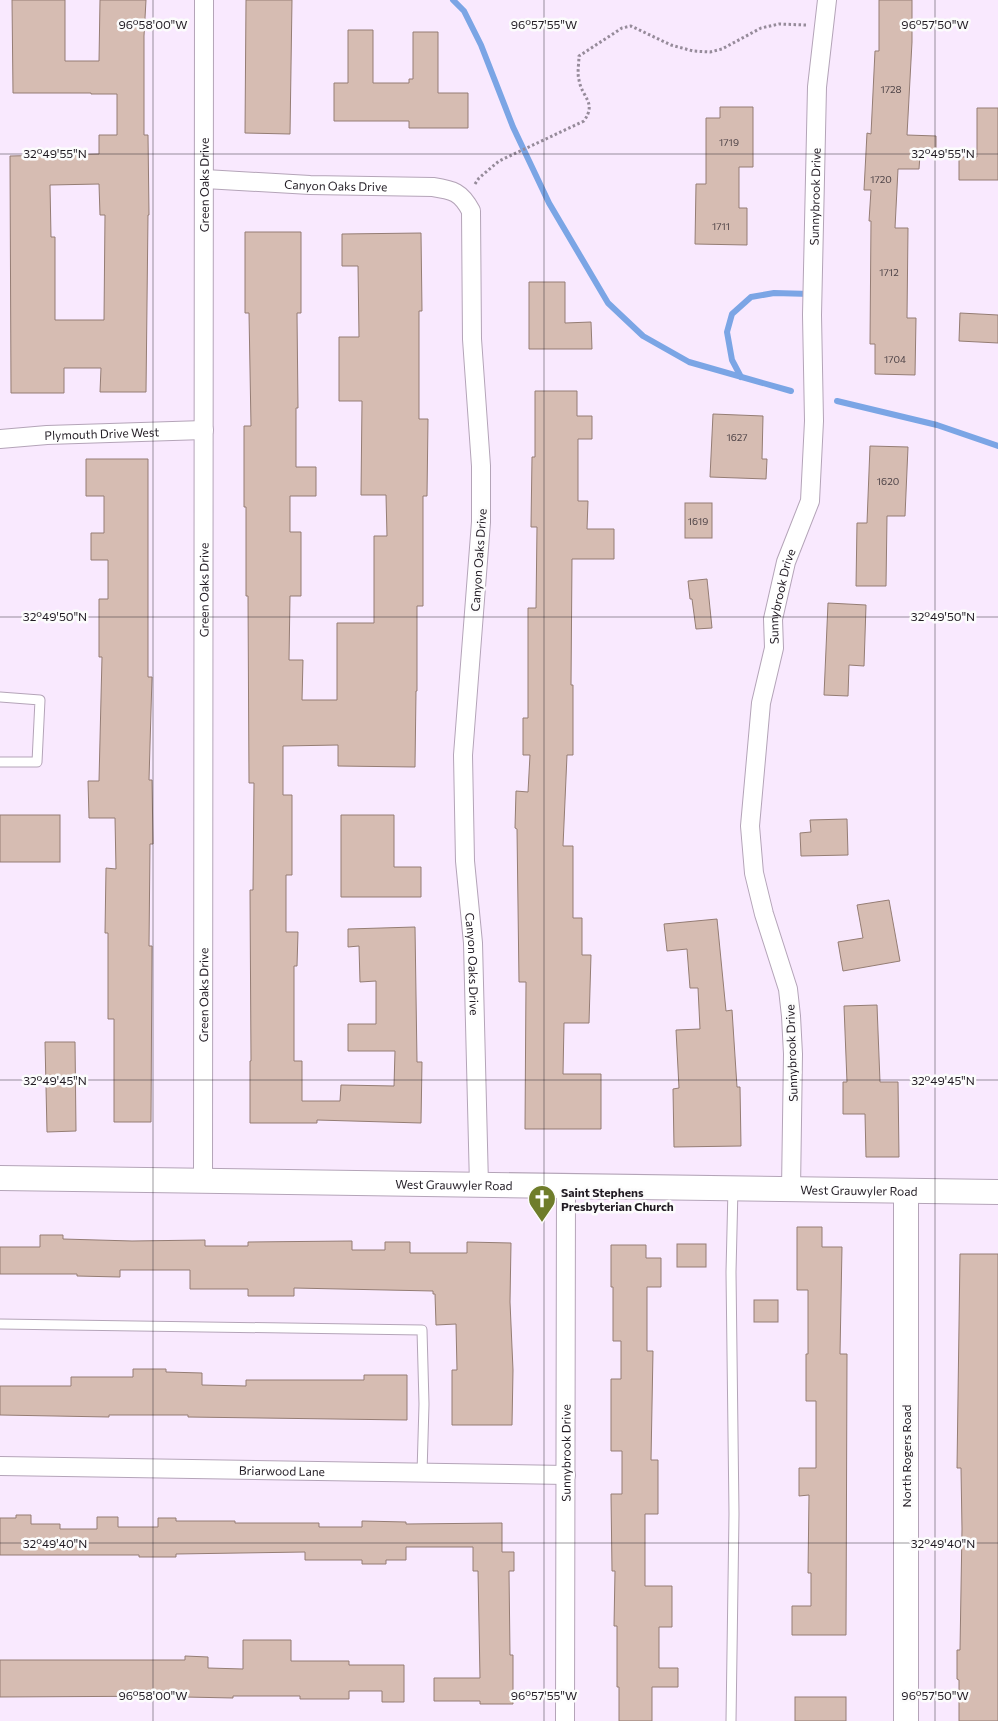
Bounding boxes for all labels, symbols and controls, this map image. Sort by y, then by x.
text: 96°58'00"W [118,17,188,31]
text: 96°57'55"W [511,17,577,31]
text: 96°57'50"W [901,17,969,31]
house number: 1728 [880,83,902,95]
house number: 1719 [719,136,739,148]
street label: Green Oaks Drive [197,138,211,232]
text: 32°49'55"N [23,146,87,160]
text: 32°49'55"N [911,146,975,160]
street label: Sunnybrook Drive [807,148,823,245]
house number: 1720 [870,173,892,185]
street label: Canyon Oaks Drive [284,177,387,193]
house number: 1711 [712,220,730,232]
house number: 1712 [879,266,899,278]
house number: 1704 [884,353,906,365]
street label: Plymouth Drive West [44,424,159,442]
house number: 1627 [726,431,748,443]
house number: 1620 [877,475,899,487]
street label: Canyon Oaks Drive [467,508,489,612]
house number: 1619 [688,515,708,527]
street label: Green Oaks Drive [196,543,211,637]
street label: Sunnybrook Drive [766,546,798,644]
text: 32°49'50"N [23,609,87,623]
text: 32°49'50"N [911,609,975,623]
street label: Canyon Oaks Drive [463,912,482,1016]
street label: Green Oaks Drive [196,948,210,1042]
street label: Sunnybrook Drive [782,1004,800,1102]
text: 32°49'45"N [23,1073,87,1087]
text: 32°49'45"N [911,1073,975,1087]
street label: West Grauwyler Road [395,1177,513,1192]
street label: West Grauwyler Road [800,1182,918,1198]
church icon: Saint Stephens Presbyterian Church [527,1184,557,1223]
place label: Saint Stephens Presbyterian Church [561,1185,674,1213]
street label: Sunnybrook Drive [558,1404,573,1502]
street label: North Rogers Road [899,1404,913,1508]
street label: Briarwood Lane [239,1463,325,1478]
text: 32°49'40"N [23,1536,87,1550]
text: 32°49'40"N [911,1536,975,1550]
text: 96°58'00"W [118,1688,188,1702]
text: 96°57'55"W [511,1688,577,1702]
text: 96°57'50"W [901,1688,969,1702]

